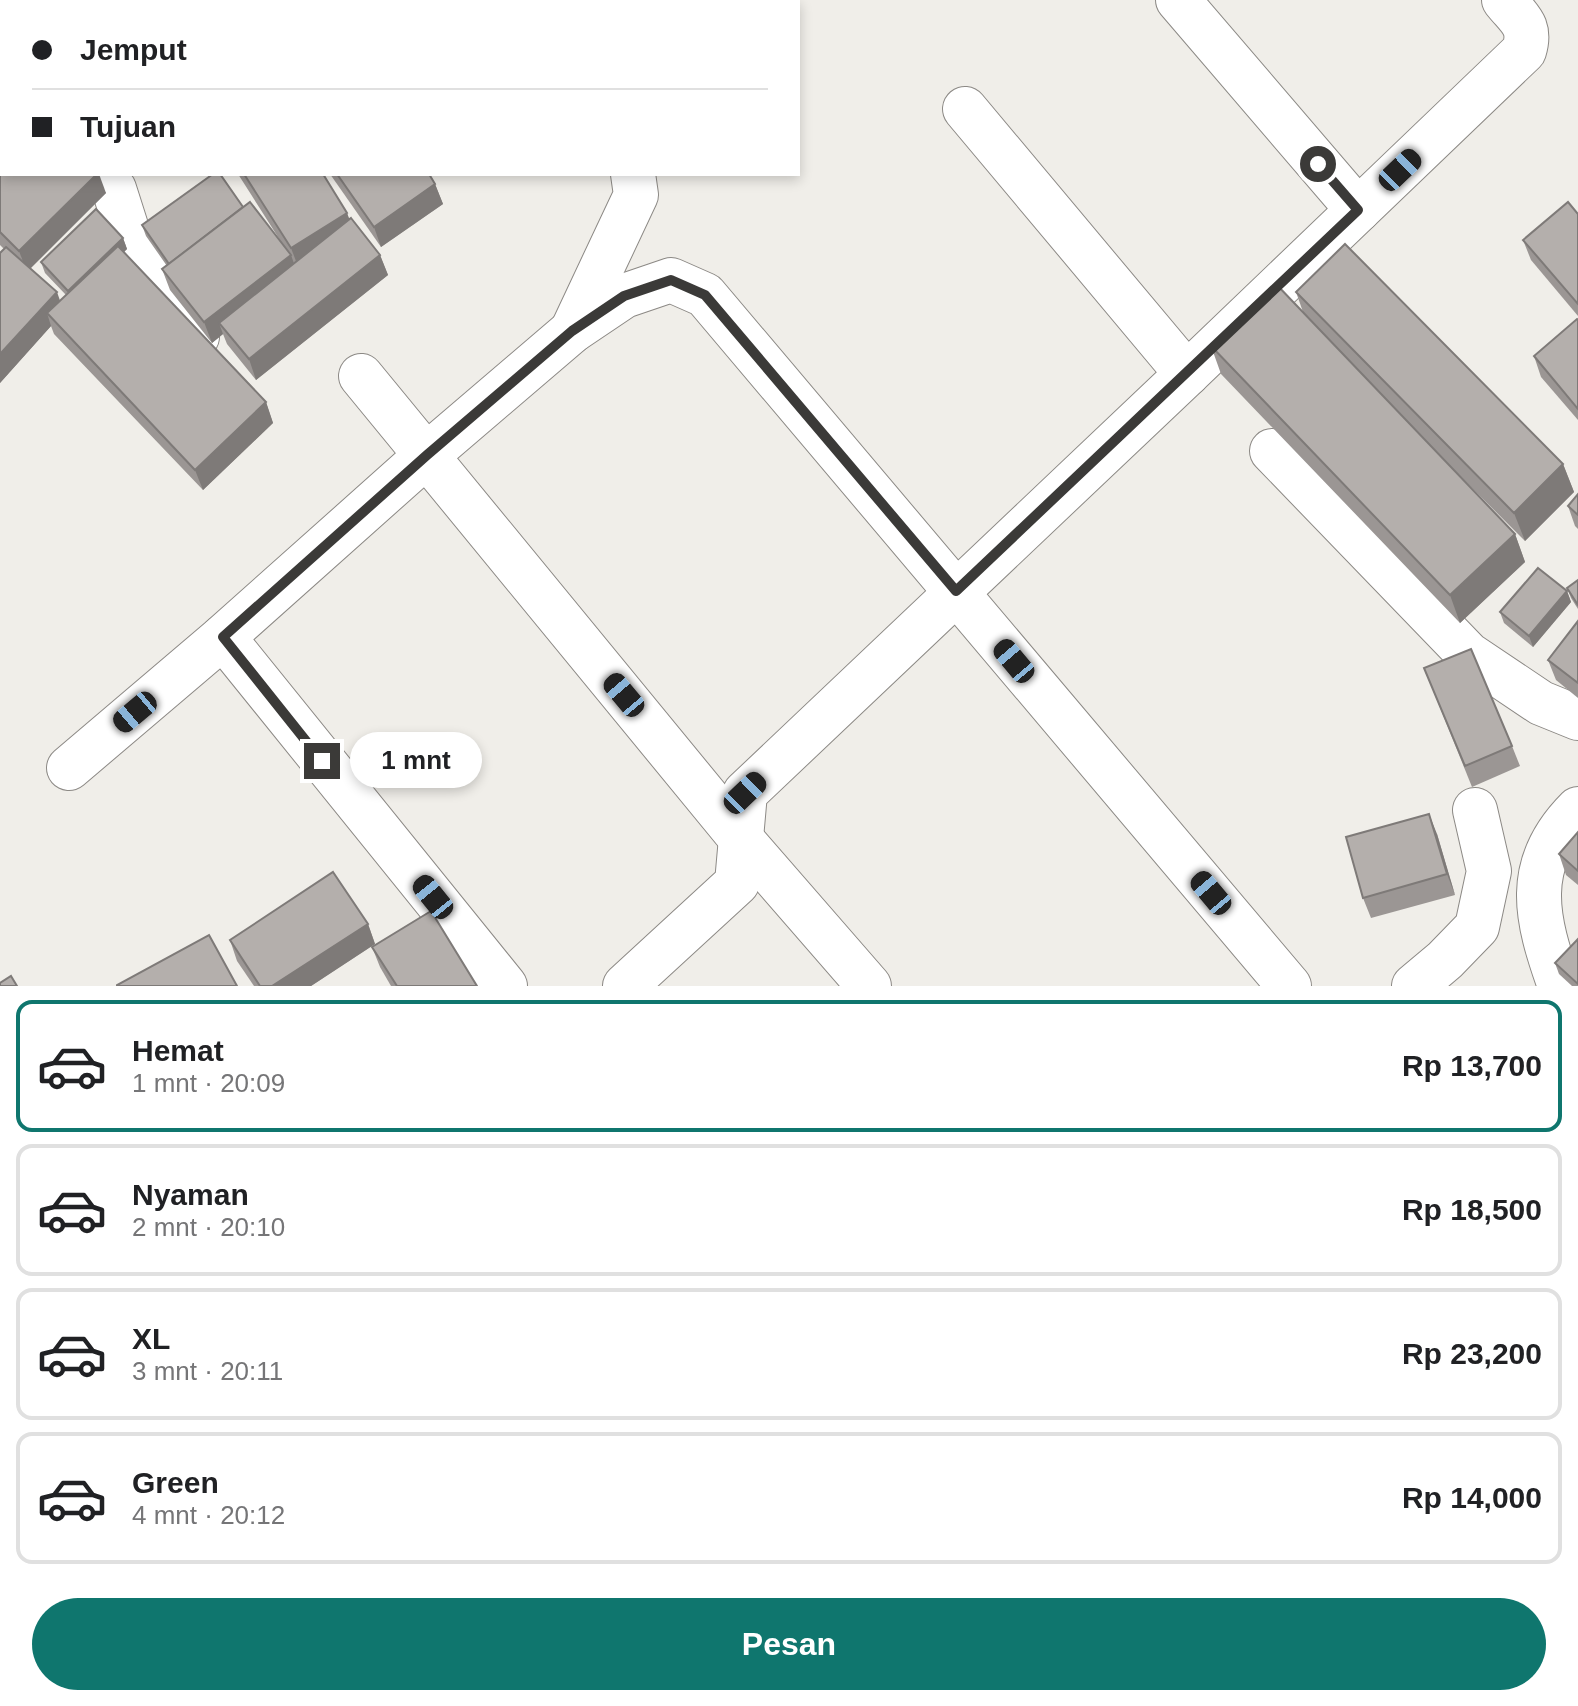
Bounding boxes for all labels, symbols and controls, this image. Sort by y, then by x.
text: Jemput [80,33,187,66]
text: Tujuan [80,110,176,143]
car [1374,145,1426,195]
route start [1300,146,1336,182]
car [989,635,1039,687]
car [599,669,649,721]
car [109,687,161,737]
callout: 1 mnt [350,733,482,789]
route end [304,743,340,779]
text: 1 mnt [381,745,451,775]
car [719,768,771,818]
car [1186,867,1236,919]
car [409,871,457,923]
icon: car [36,1030,108,1102]
text: Hemat [132,1034,224,1067]
text: Rp 13,700 [1402,1049,1542,1082]
text: 1 mnt · 20:09 [132,1068,285,1098]
icon: car [36,1174,108,1246]
text: Nyaman [132,1178,249,1211]
text: Rp 18,500 [1402,1193,1542,1226]
text: 2 mnt · 20:10 [132,1212,285,1242]
icon: car [36,1318,108,1390]
text: XL [132,1322,170,1355]
text: Rp 23,200 [1402,1337,1542,1370]
text: 3 mnt · 20:11 [132,1356,283,1386]
icon: car [36,1462,108,1534]
text: Green [132,1466,219,1499]
text: Rp 14,000 [1402,1481,1542,1514]
text: 4 mnt · 20:12 [132,1500,285,1530]
button: Pesan [32,1598,1546,1690]

